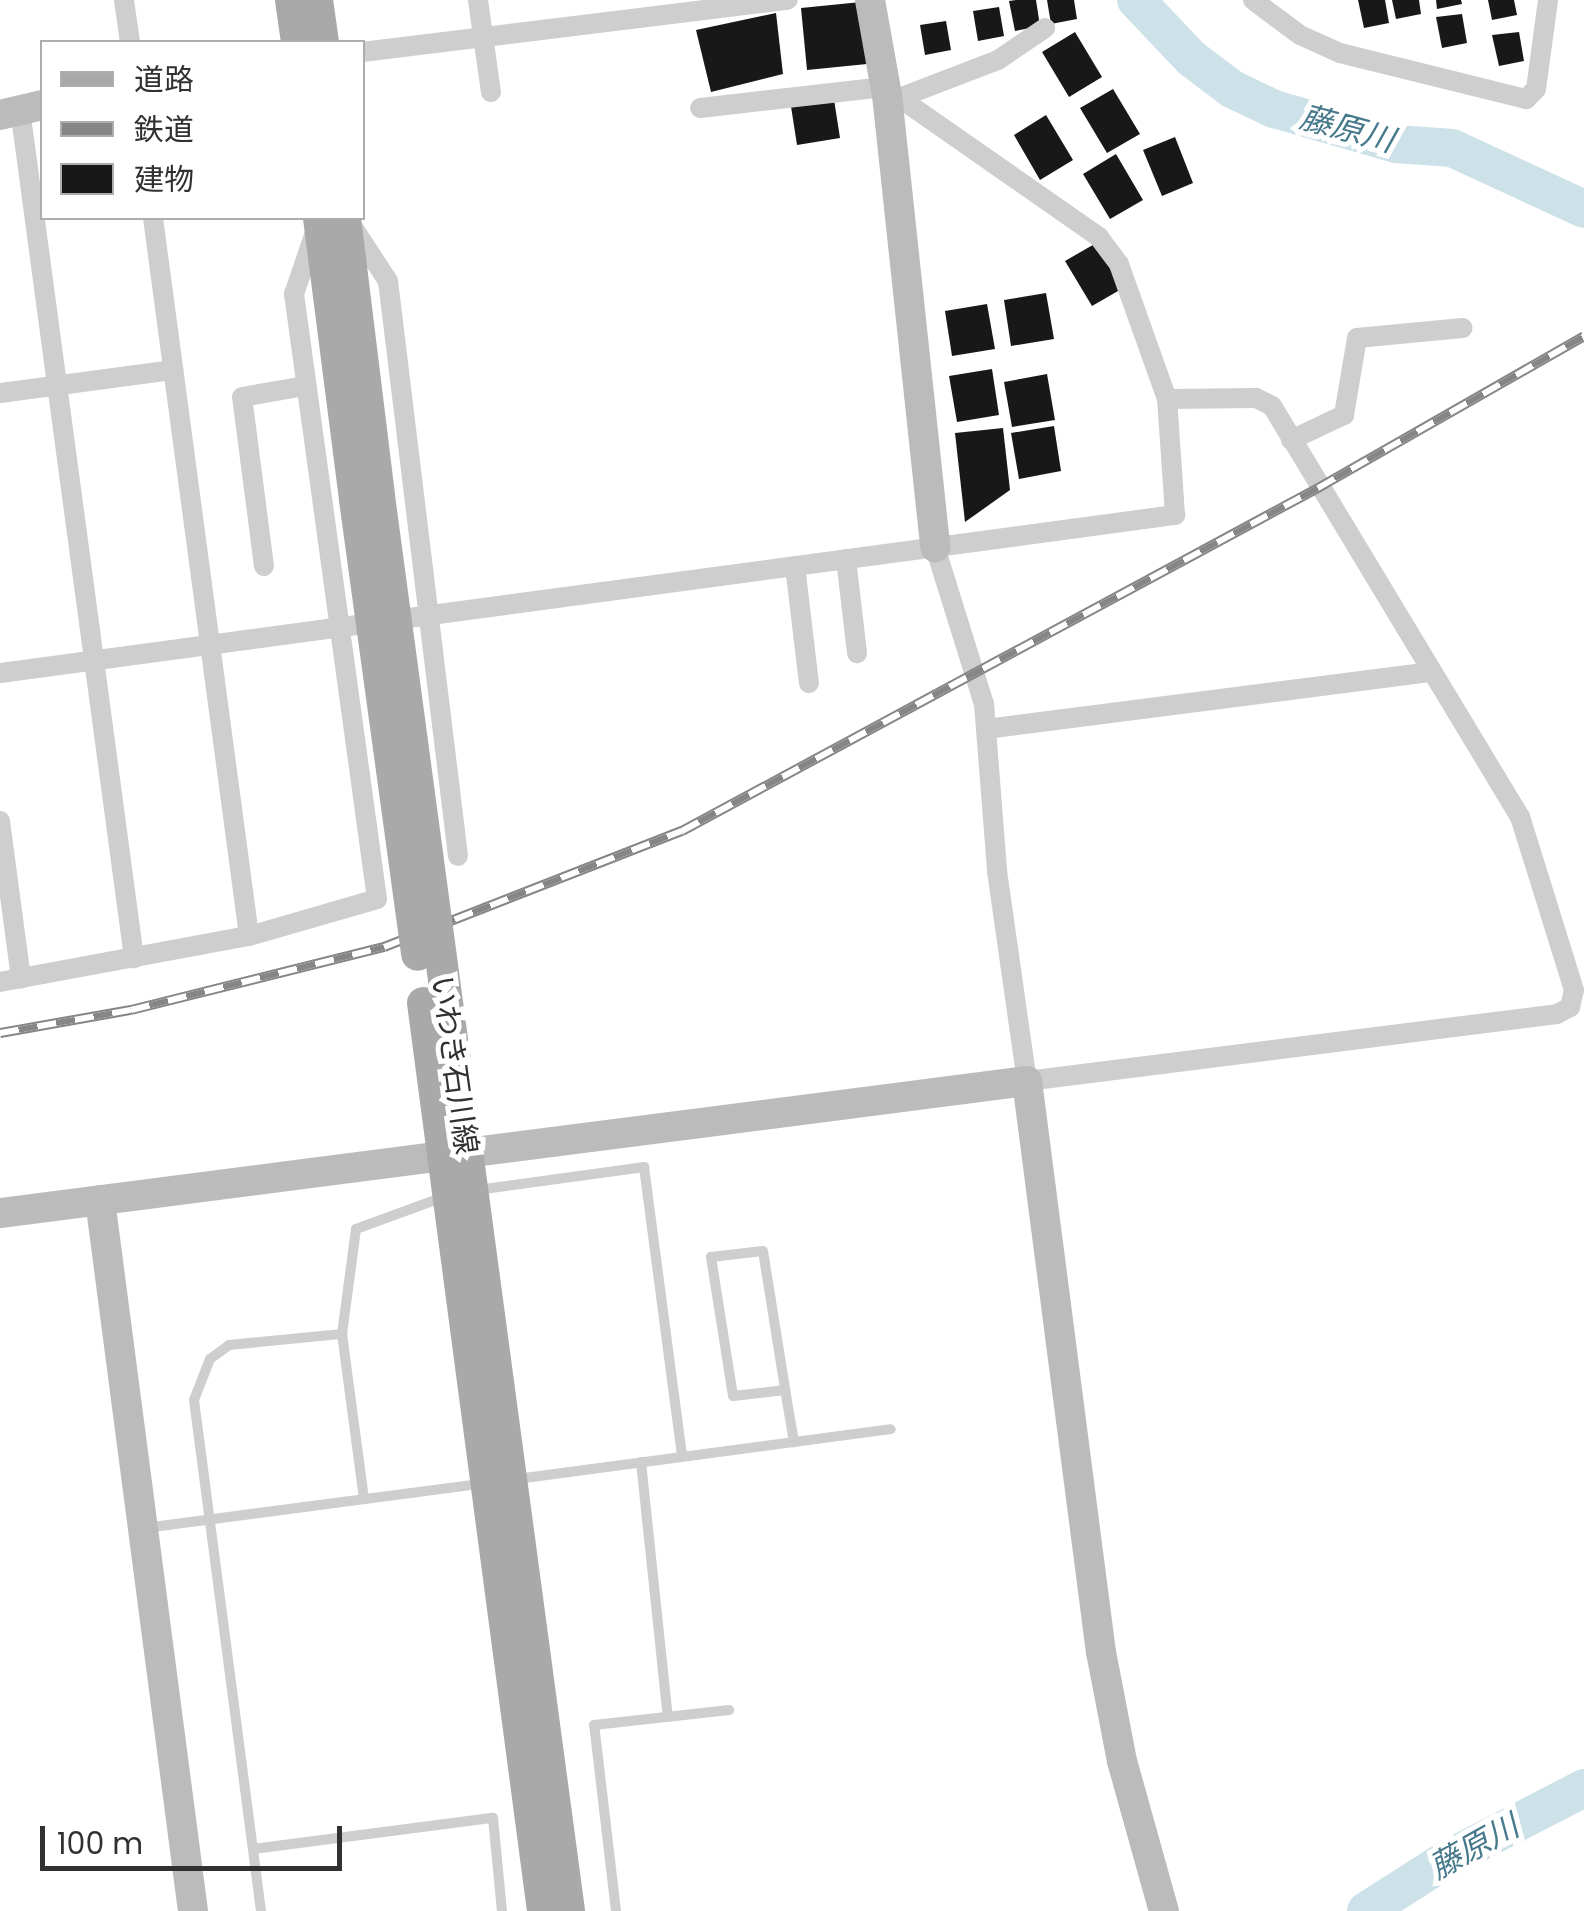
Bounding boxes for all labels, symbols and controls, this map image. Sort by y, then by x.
legend [40,40,365,220]
text: 道路 [134,58,194,101]
water label: 藤原川 [1296,98,1398,160]
text: 鉄道 [134,108,194,151]
text: 建物 [134,158,194,201]
street label: いわき石川線 [424,973,484,1157]
scale bar [45,1806,348,1868]
water label: 藤原川 [1423,1807,1525,1887]
text: 100 m [57,1822,143,1865]

